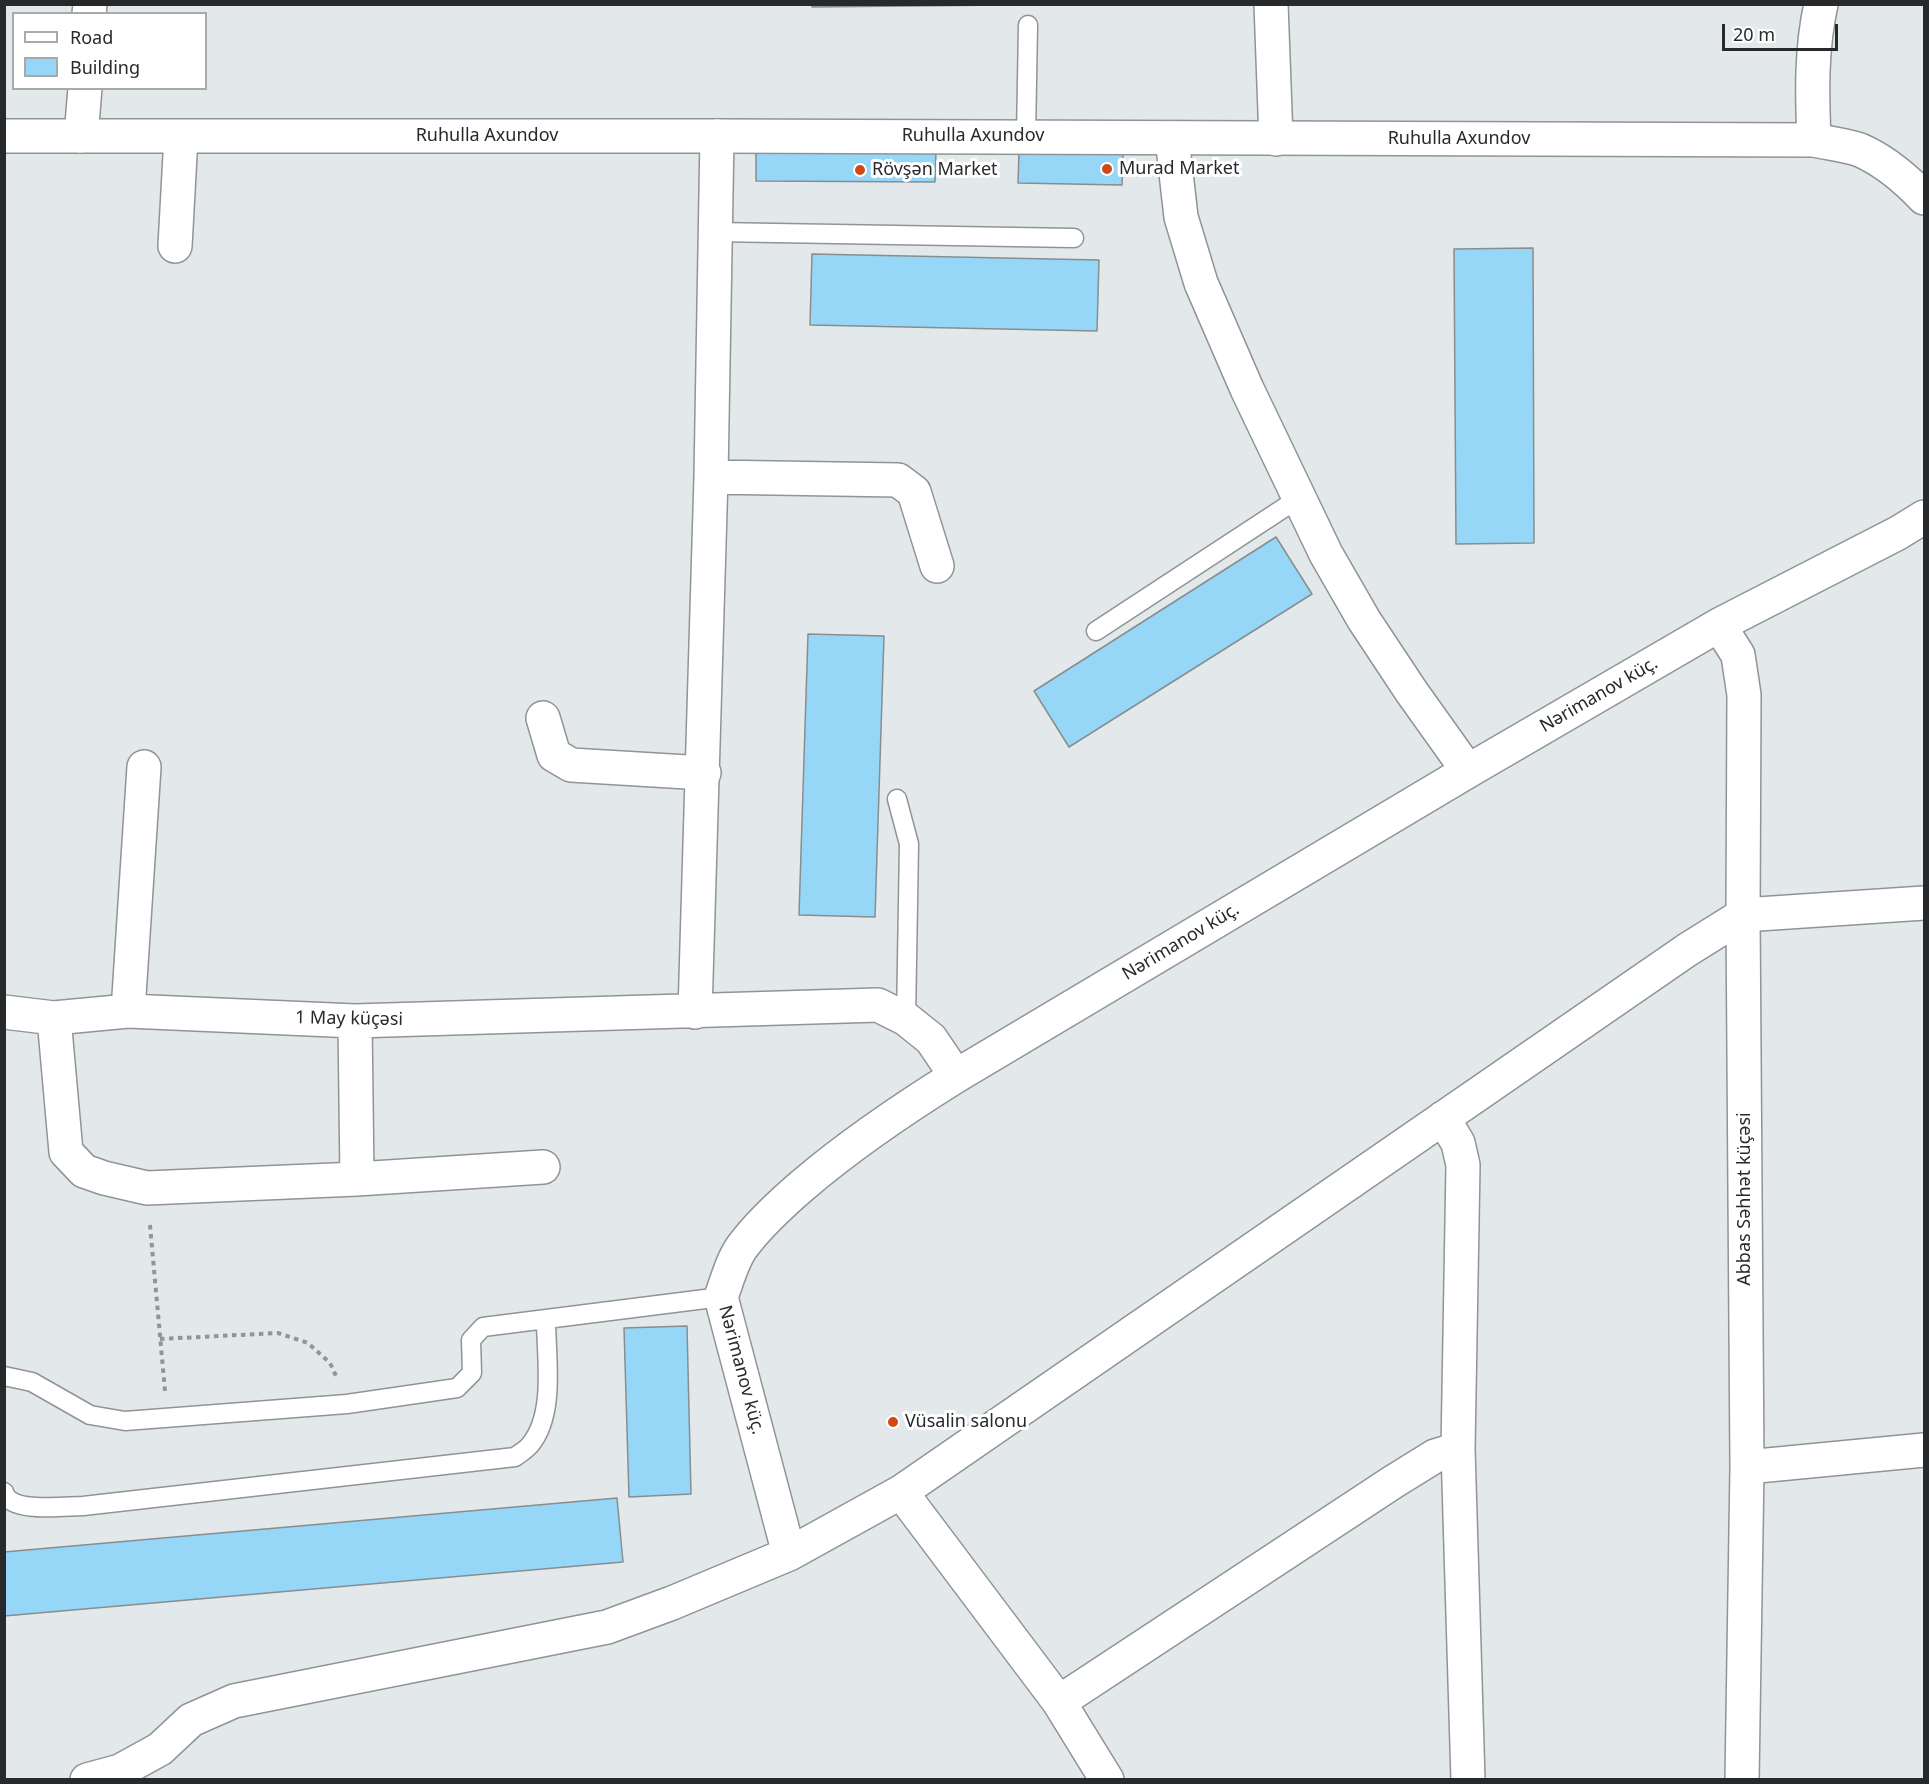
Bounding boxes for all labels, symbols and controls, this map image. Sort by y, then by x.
legend [12,12,207,90]
scale bar [1725,12,1840,50]
text: 20 m [1733,22,1775,46]
text: Road [70,25,113,49]
text: Building [70,55,140,79]
street label: Ruhulla Axundov [416,125,558,147]
street label: Ruhulla Axundov [902,125,1044,147]
street label: Ruhulla Axundov [1388,128,1530,150]
place label: Murad Market [1119,158,1239,180]
place label: Rövşən Market [872,159,998,181]
marker: Murad Market [1100,162,1114,176]
marker: Rövşən Market [853,163,867,177]
street label: Nərimanov küç. [1536,653,1662,737]
street label: Nərimanov küç. [1119,899,1243,985]
street label: 1 May küçəsi [295,1007,403,1031]
street label: Abbas Səhhət küçəsi [1734,1112,1756,1286]
street label: Nərimanov küç. [713,1303,769,1437]
place label: Vüsalin salonu [905,1411,1027,1433]
marker: Vüsalin salonu [886,1415,900,1429]

